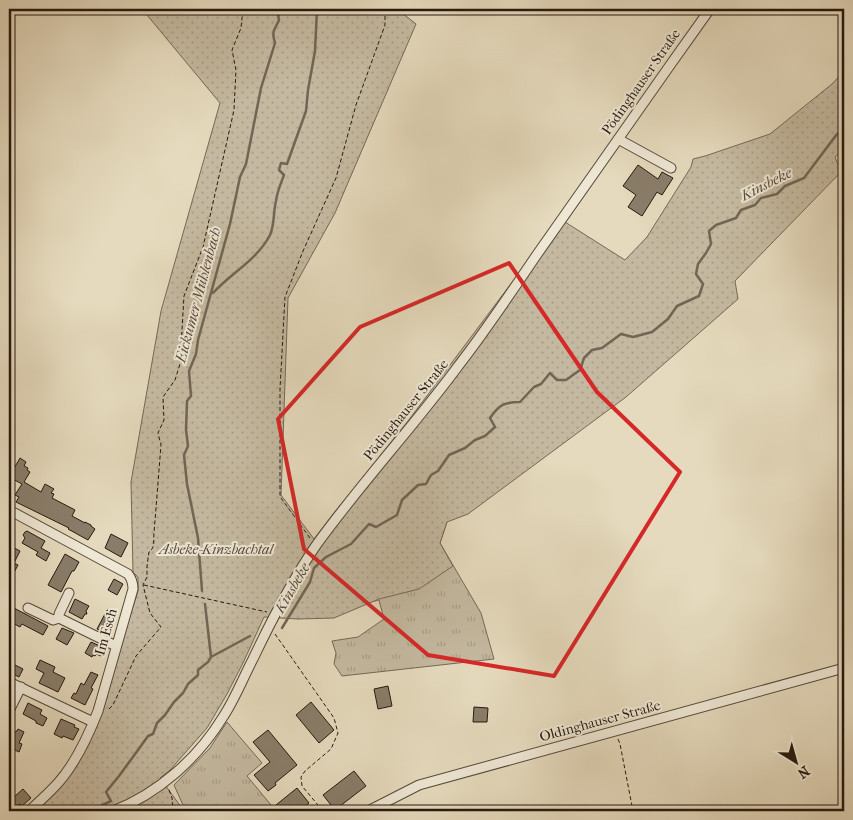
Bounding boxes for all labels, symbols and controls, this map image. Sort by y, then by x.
street label: Pödinghauser Straße [598,26,684,138]
water label: Kinsbeke [736,163,795,205]
water label: Eickumer Mühlenbach [171,225,225,366]
street label: Pödinghauser Straße [360,356,452,464]
park label: Asbeke-Kinzbachtal [157,541,274,558]
water label: Kinsbeke [270,559,314,617]
street label: Im Esch [91,607,121,657]
street label: Oldinghauser Straße [538,697,663,745]
north arrow [770,738,820,788]
text: N [794,762,813,782]

